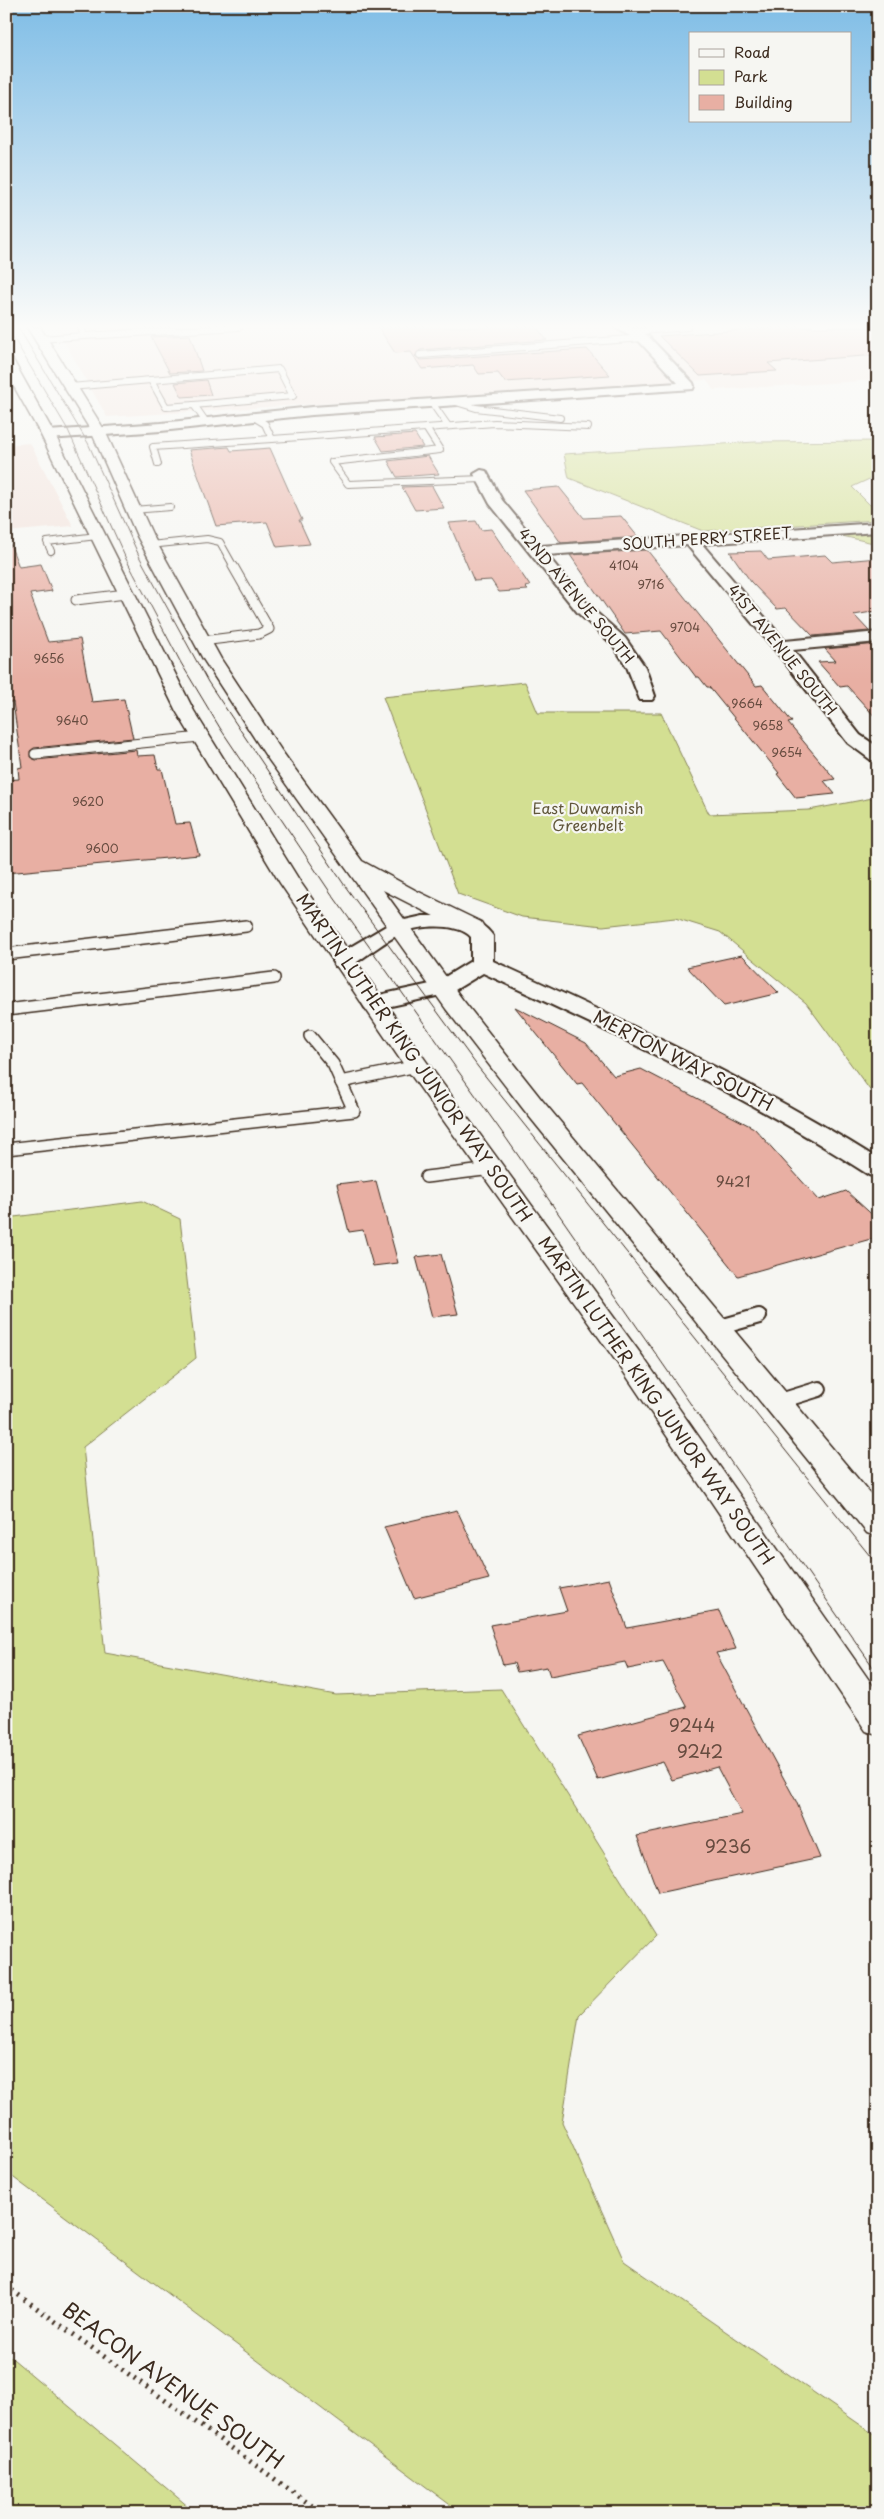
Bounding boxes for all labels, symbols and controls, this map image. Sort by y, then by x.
legend [689,32,852,122]
text: Road [734,40,770,63]
text: Park [734,64,768,87]
text: Building [734,90,793,113]
street label: SOUTH PERRY STREET [621,520,793,555]
street label: 42ND AVENUE SOUTH [513,522,641,668]
house number: 4104 [609,556,639,574]
house number: 9716 [638,575,664,593]
street label: 41ST AVENUE SOUTH [723,579,843,720]
house number: 9704 [670,618,700,636]
house number: 9656 [34,649,65,667]
house number: 9664 [731,694,763,712]
house number: 9640 [56,711,88,729]
house number: 9658 [753,716,784,734]
house number: 9654 [771,743,803,761]
house number: 9620 [72,792,104,810]
park label: East Duwamish Greenbelt [533,796,644,836]
house number: 9600 [85,839,119,857]
street label: MARTIN LUTHER KING JUNIOR WAY SOUTH [291,887,540,1227]
street label: MERTON WAY SOUTH [589,1003,778,1117]
house number: 9421 [716,1169,750,1192]
street label: MARTIN LUTHER KING JUNIOR WAY SOUTH [533,1230,782,1570]
house number: 9244 [669,1711,715,1738]
house number: 9242 [677,1737,723,1764]
house number: 9236 [705,1832,751,1859]
street label: BEACON AVENUE SOUTH [57,2293,292,2476]

